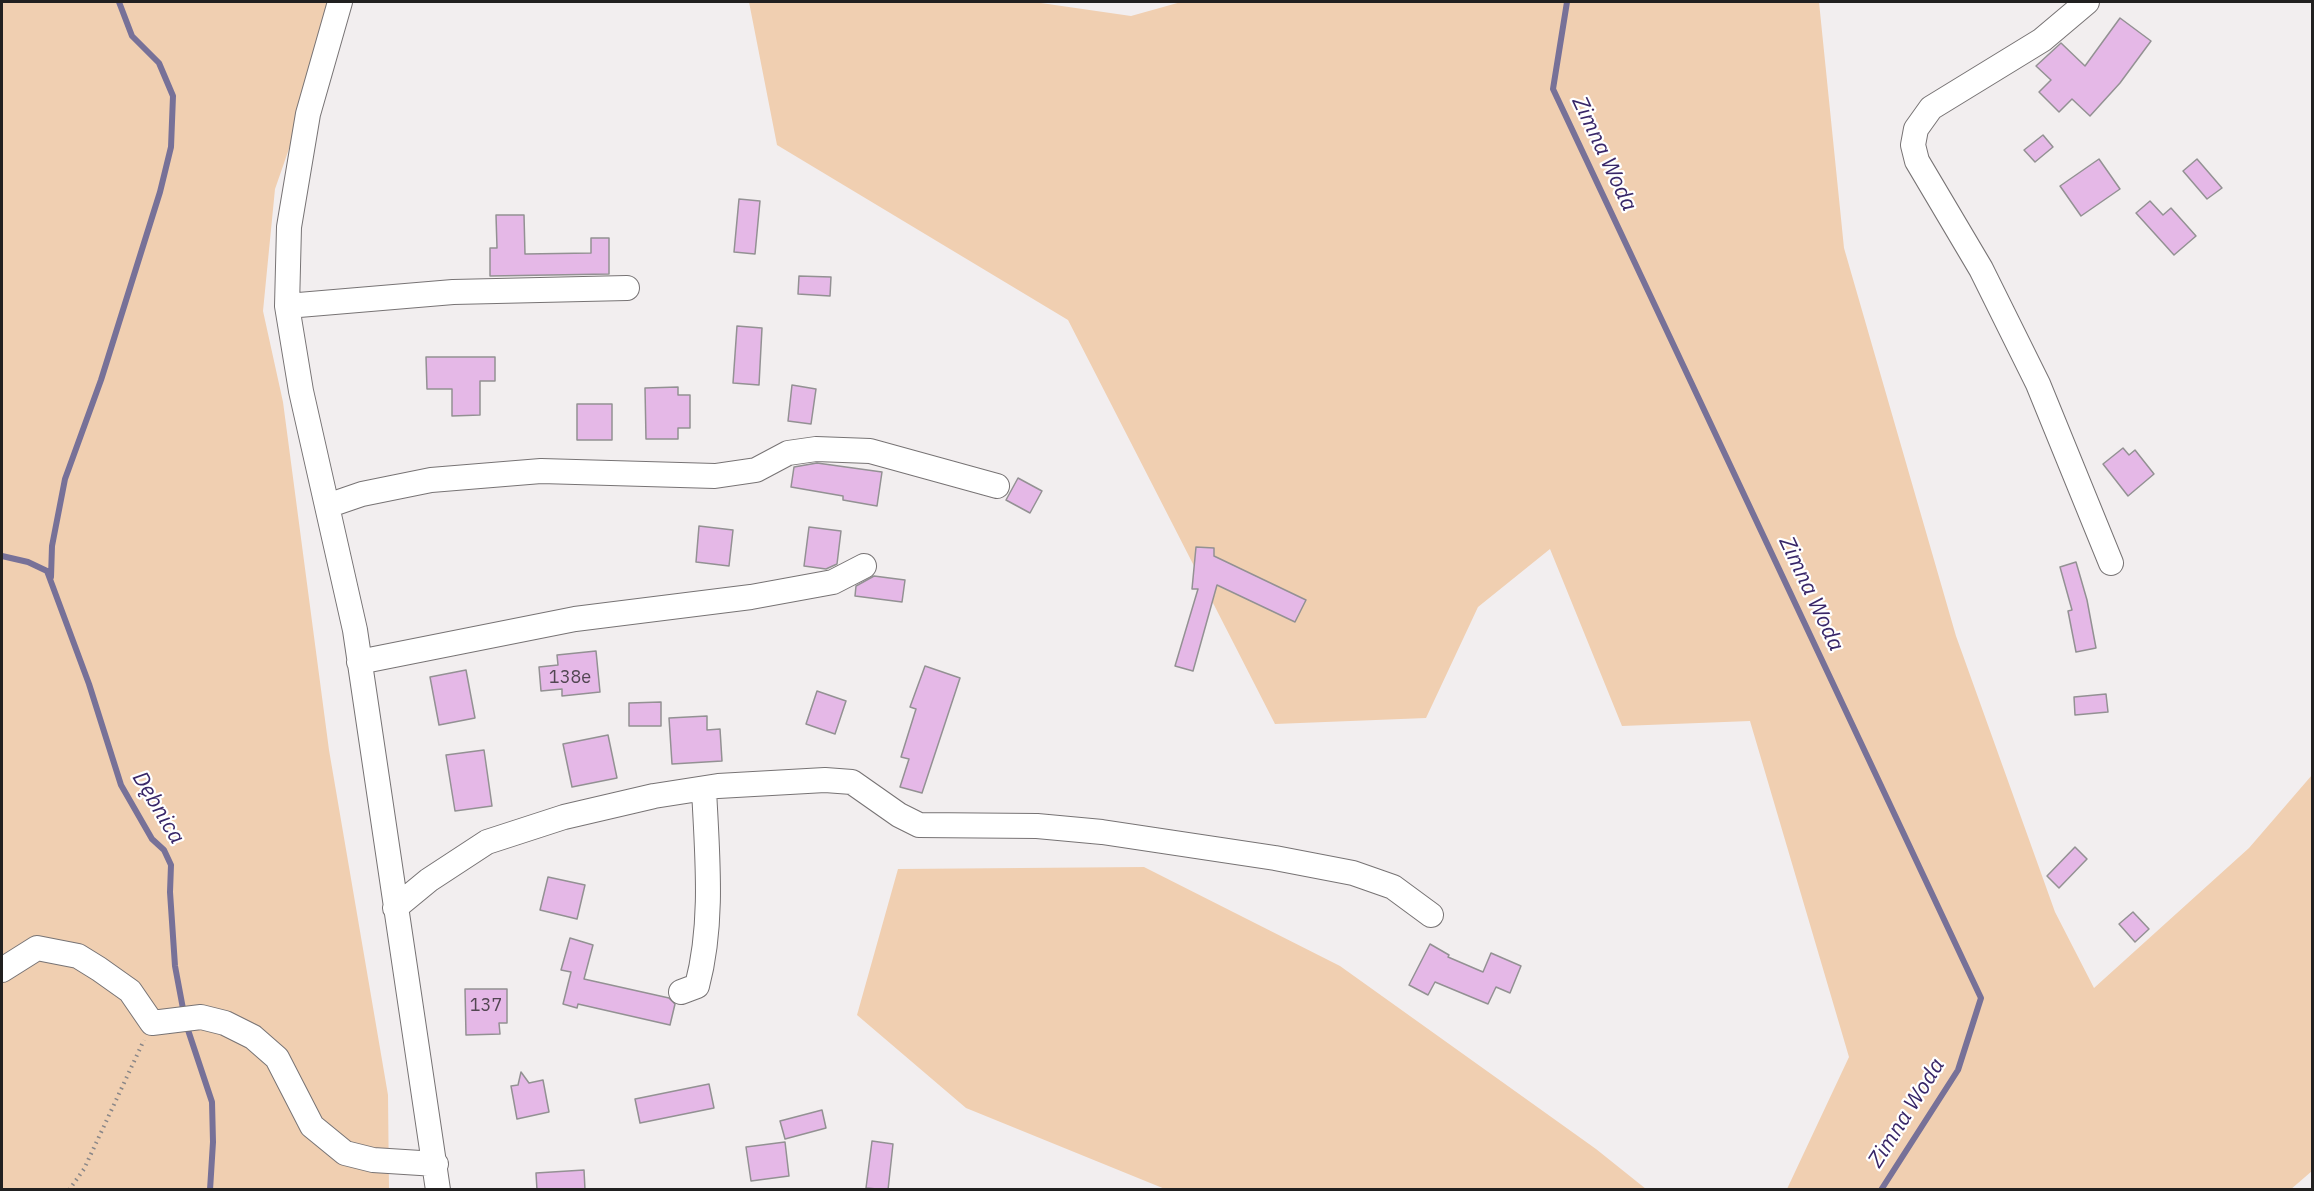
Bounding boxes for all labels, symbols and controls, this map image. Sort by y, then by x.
water label: Zimna Woda [1566,92,1642,216]
water label: Zimna Woda [1773,532,1849,656]
house number: 138e [549,667,591,689]
water label: Dębnica [126,767,190,849]
house number: 137 [470,995,502,1017]
water label: Zimna Woda [1863,1054,1951,1172]

